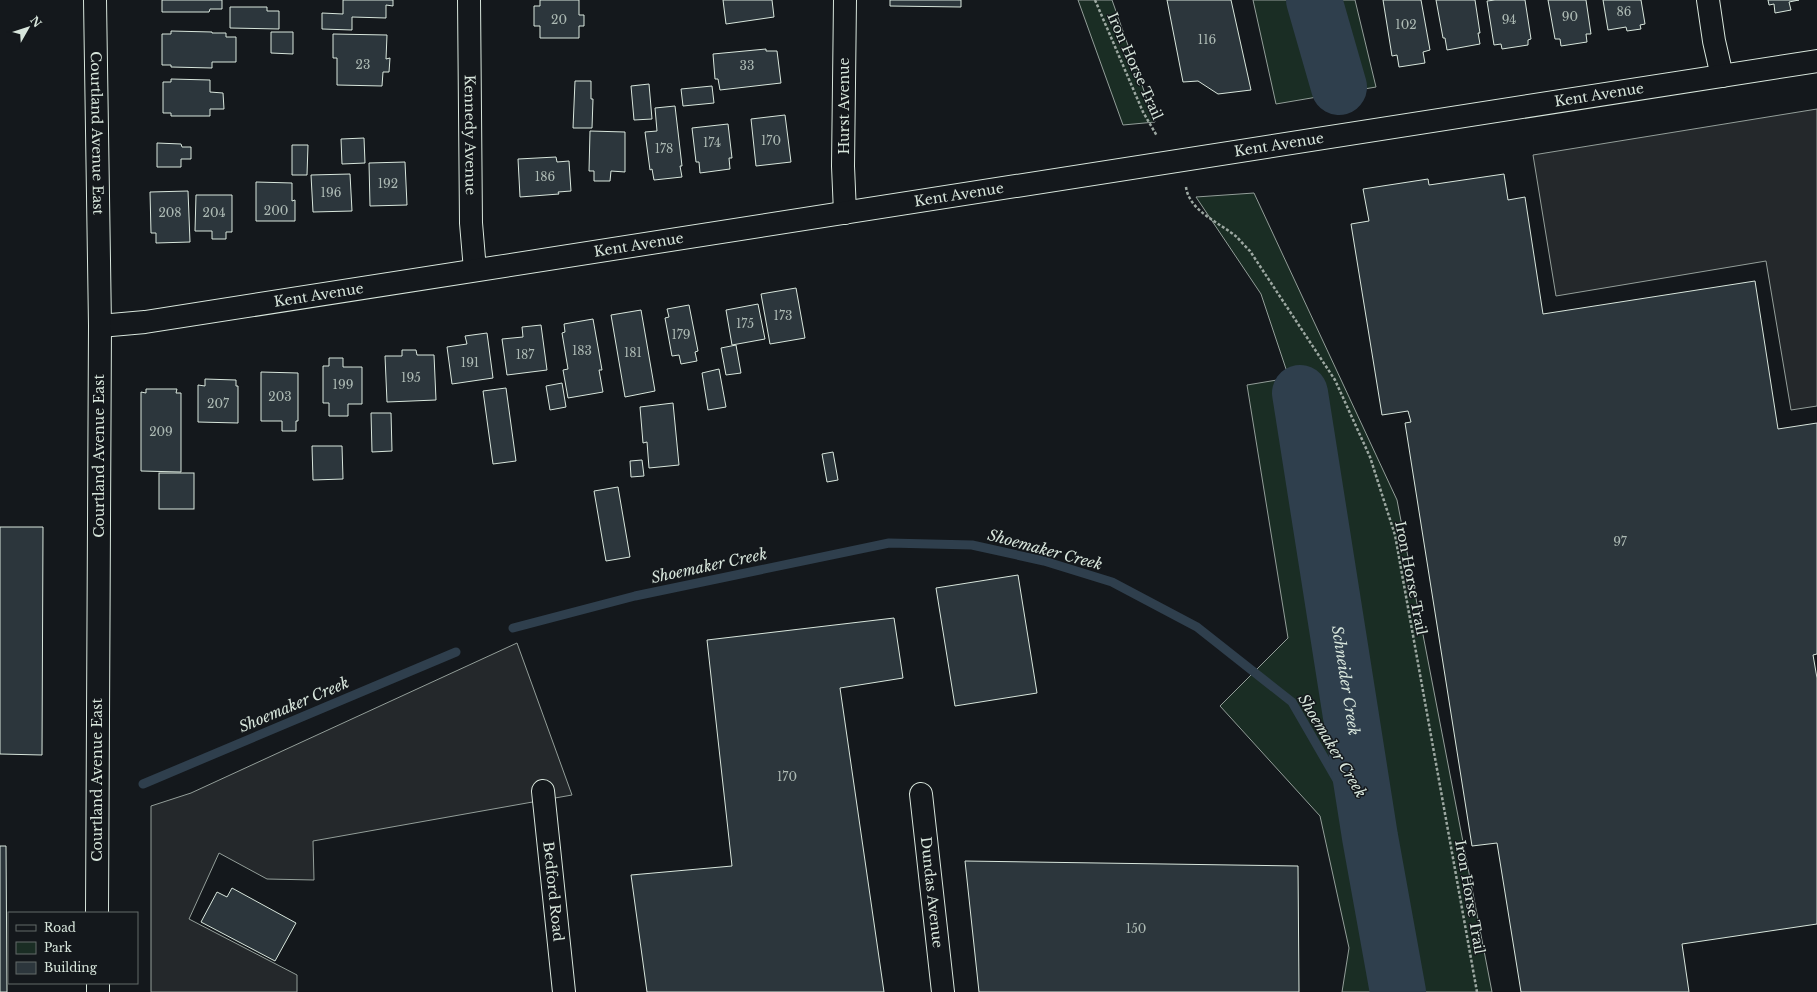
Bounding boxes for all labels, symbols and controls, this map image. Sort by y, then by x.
house number: 86 [1617,4,1632,19]
north arrow [8,8,48,48]
house number: 90 [1562,9,1578,24]
street label: Iron Horse Trail [1103,10,1167,123]
house number: 20 [551,12,567,27]
house number: 94 [1502,12,1516,27]
text: N [27,13,45,31]
house number: 102 [1395,17,1417,32]
house number: 116 [1198,32,1216,47]
street label: Courtland Avenue East [87,51,107,216]
house number: 23 [356,57,370,72]
street label: Hurst Avenue [835,57,853,155]
house number: 33 [740,58,754,73]
street label: Kennedy Avenue [461,75,480,195]
street label: Kent Avenue [1553,79,1645,111]
street label: Kent Avenue [1233,129,1325,160]
house number: 170 [761,133,781,148]
house number: 174 [703,135,721,150]
house number: 178 [655,141,673,156]
house number: 186 [535,169,555,184]
house number: 192 [378,176,398,191]
street label: Kent Avenue [913,179,1005,210]
house number: 196 [321,185,342,200]
house number: 200 [264,203,288,218]
house number: 208 [158,205,182,220]
house number: 204 [203,205,225,220]
street label: Kent Avenue [593,229,685,261]
street label: Kent Avenue [273,279,365,311]
house number: 173 [774,308,792,323]
house number: 175 [736,316,754,331]
house number: 179 [671,327,691,342]
house number: 183 [572,343,592,358]
house number: 181 [624,345,642,360]
house number: 187 [516,347,535,362]
house number: 191 [461,355,479,370]
house number: 195 [401,370,421,385]
street label: Courtland Avenue East [90,374,108,538]
house number: 199 [333,377,353,392]
house number: 203 [268,389,292,404]
house number: 207 [207,396,230,411]
house number: 209 [149,424,173,439]
street label: Iron Horse Trail [1391,520,1431,637]
water label: Shoemaker Creek [986,525,1104,574]
house number: 97 [1613,534,1628,549]
water label: Shoemaker Creek [649,544,768,587]
water label: Schneider Creek [1328,624,1364,737]
water label: Shoemaker Creek [236,673,352,736]
water label: Shoemaker Creek [1294,690,1371,801]
street label: Courtland Avenue East [88,698,106,862]
house number: 170 [777,769,797,784]
street label: Dundas Avenue [917,836,947,949]
street label: Iron Horse Trail [1451,839,1489,956]
street label: Bedford Road [539,841,568,943]
legend [8,912,138,984]
text: Road [44,920,76,935]
house number: 150 [1126,921,1146,936]
text: Park [44,940,72,955]
text: Building [44,960,98,975]

